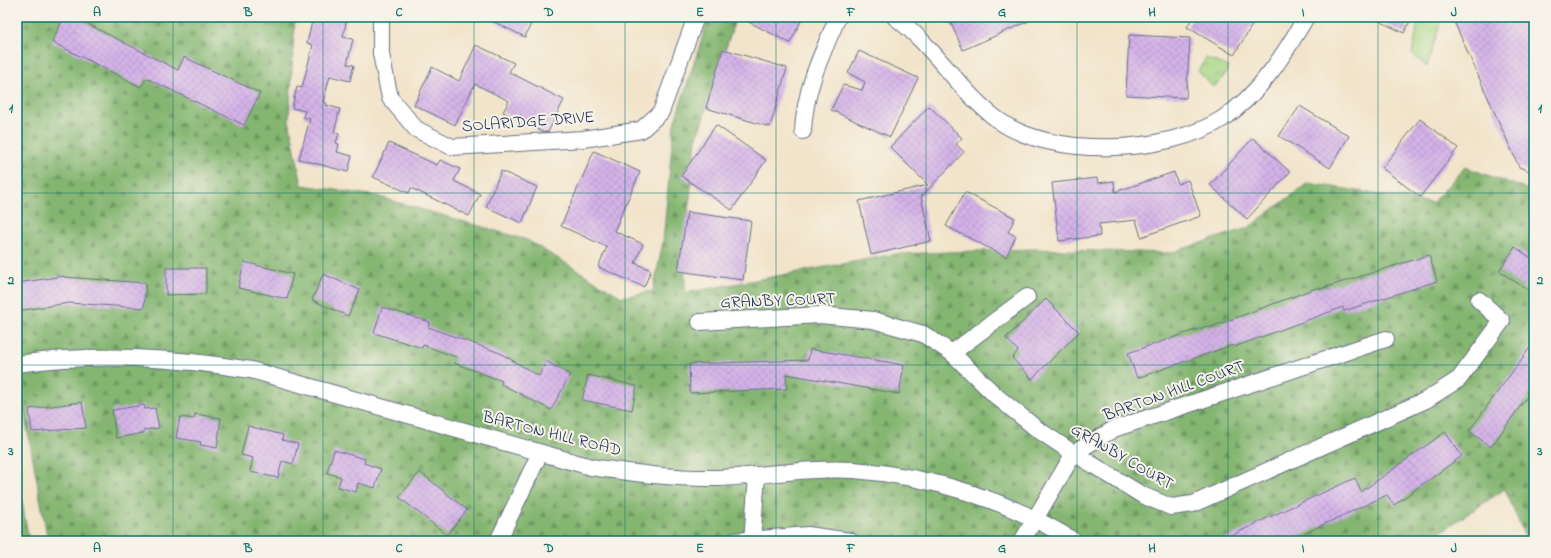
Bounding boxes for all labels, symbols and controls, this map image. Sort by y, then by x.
text: A [93,3,101,22]
text: B [243,3,253,22]
text: C [395,3,403,22]
text: D [543,3,554,22]
text: E [696,3,704,22]
text: F [846,3,856,22]
text: G [998,3,1006,22]
text: H [1148,3,1156,22]
text: I [1301,3,1305,22]
text: J [1451,3,1457,22]
text: 1 [9,99,14,118]
text: 1 [1538,99,1543,118]
street label: SOLARIDGE DRIVE [461,105,595,139]
text: 2 [7,271,15,290]
text: 2 [1536,271,1544,290]
street label: GRANBY COURT [720,286,836,316]
street label: BARTON HILL COURT [1099,354,1248,428]
street label: BARTON HILL ROAD [479,404,624,463]
street label: GRANBY COURT [1066,417,1178,497]
text: 3 [7,442,14,461]
text: 3 [1536,442,1543,461]
text: A [93,539,101,558]
text: B [243,539,253,558]
text: C [395,539,403,558]
text: D [543,539,554,558]
text: E [696,539,704,558]
text: F [846,539,856,558]
text: G [998,539,1006,558]
text: H [1148,539,1156,558]
text: I [1301,539,1305,558]
text: J [1451,539,1457,558]

